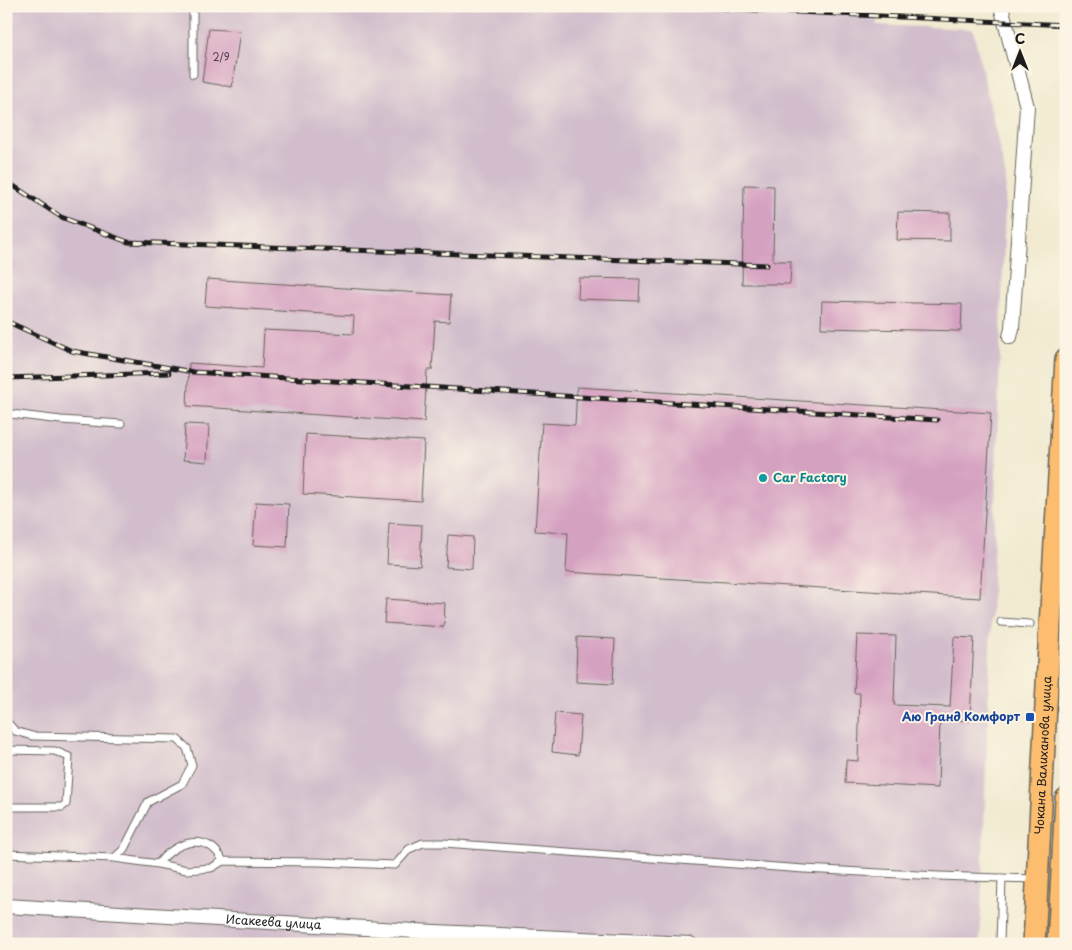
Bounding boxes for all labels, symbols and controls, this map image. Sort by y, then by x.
north arrow [994,28,1044,78]
text: С [1015,28,1025,49]
house number: 2/9 [212,49,230,64]
place label: Car Factory [773,468,847,486]
marker: Car Factory [757,472,769,484]
street label: Чокана Валиханова улица [1030,675,1055,835]
place label: Аю Гранд Комфорт [902,707,1021,725]
marker: Аю Гранд Комфорт [1024,711,1036,723]
street label: Исакеева улица [225,909,322,933]

